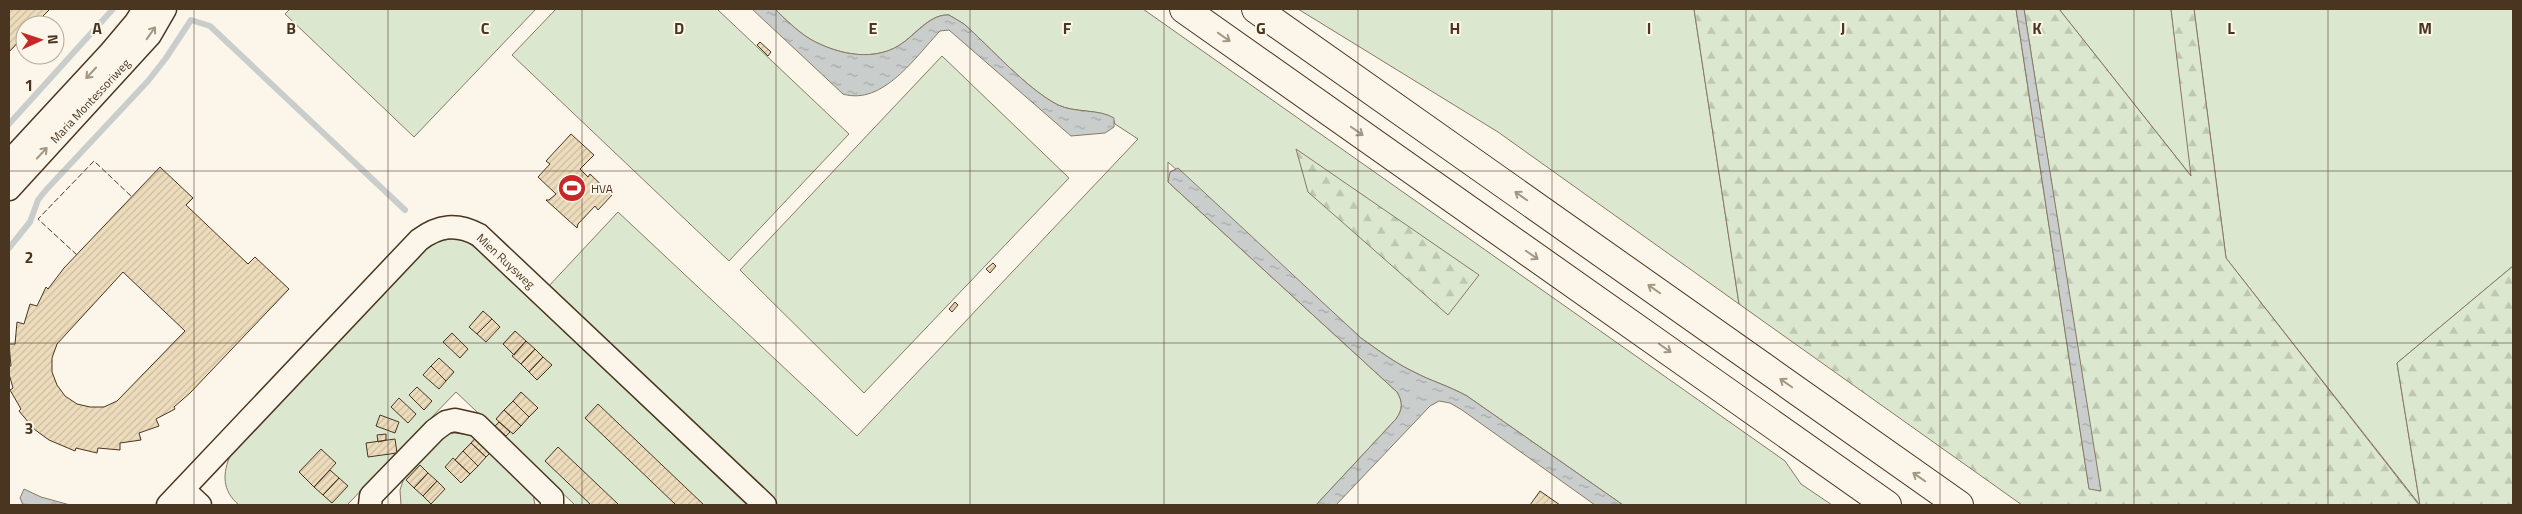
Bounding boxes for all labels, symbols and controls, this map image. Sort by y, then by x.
north arrow [15,15,65,65]
text: A [92,16,102,40]
text: B [286,16,296,40]
text: C [481,16,490,40]
text: D [674,16,684,40]
text: E [869,16,878,40]
text: F [1063,16,1072,40]
text: G [1256,16,1266,40]
text: H [1450,16,1460,40]
text: I [1647,16,1651,40]
text: J [1841,16,1845,40]
text: K [2032,16,2042,40]
text: L [2227,16,2235,40]
text: M [2418,16,2432,40]
one-way arrow [146,26,156,40]
one-way arrow [1217,32,1231,42]
text: N [43,34,64,45]
street label: Maria Montessoriweg [45,54,135,148]
one-way arrow [85,67,97,80]
text: 1 [25,73,33,97]
one-way arrow [1349,126,1363,136]
one-way arrow [36,147,48,159]
sports icon: HVA [557,173,587,203]
place label: HVA [591,179,613,198]
one-way arrow [1514,191,1528,201]
street label: Mien Ruysweg [472,229,540,293]
text: 2 [25,245,33,269]
one-way arrow [1525,250,1539,260]
one-way arrow [1647,284,1661,294]
one-way arrow [1658,343,1672,353]
one-way arrow [1780,378,1794,388]
text: 3 [25,416,33,440]
one-way arrow [1912,472,1926,482]

